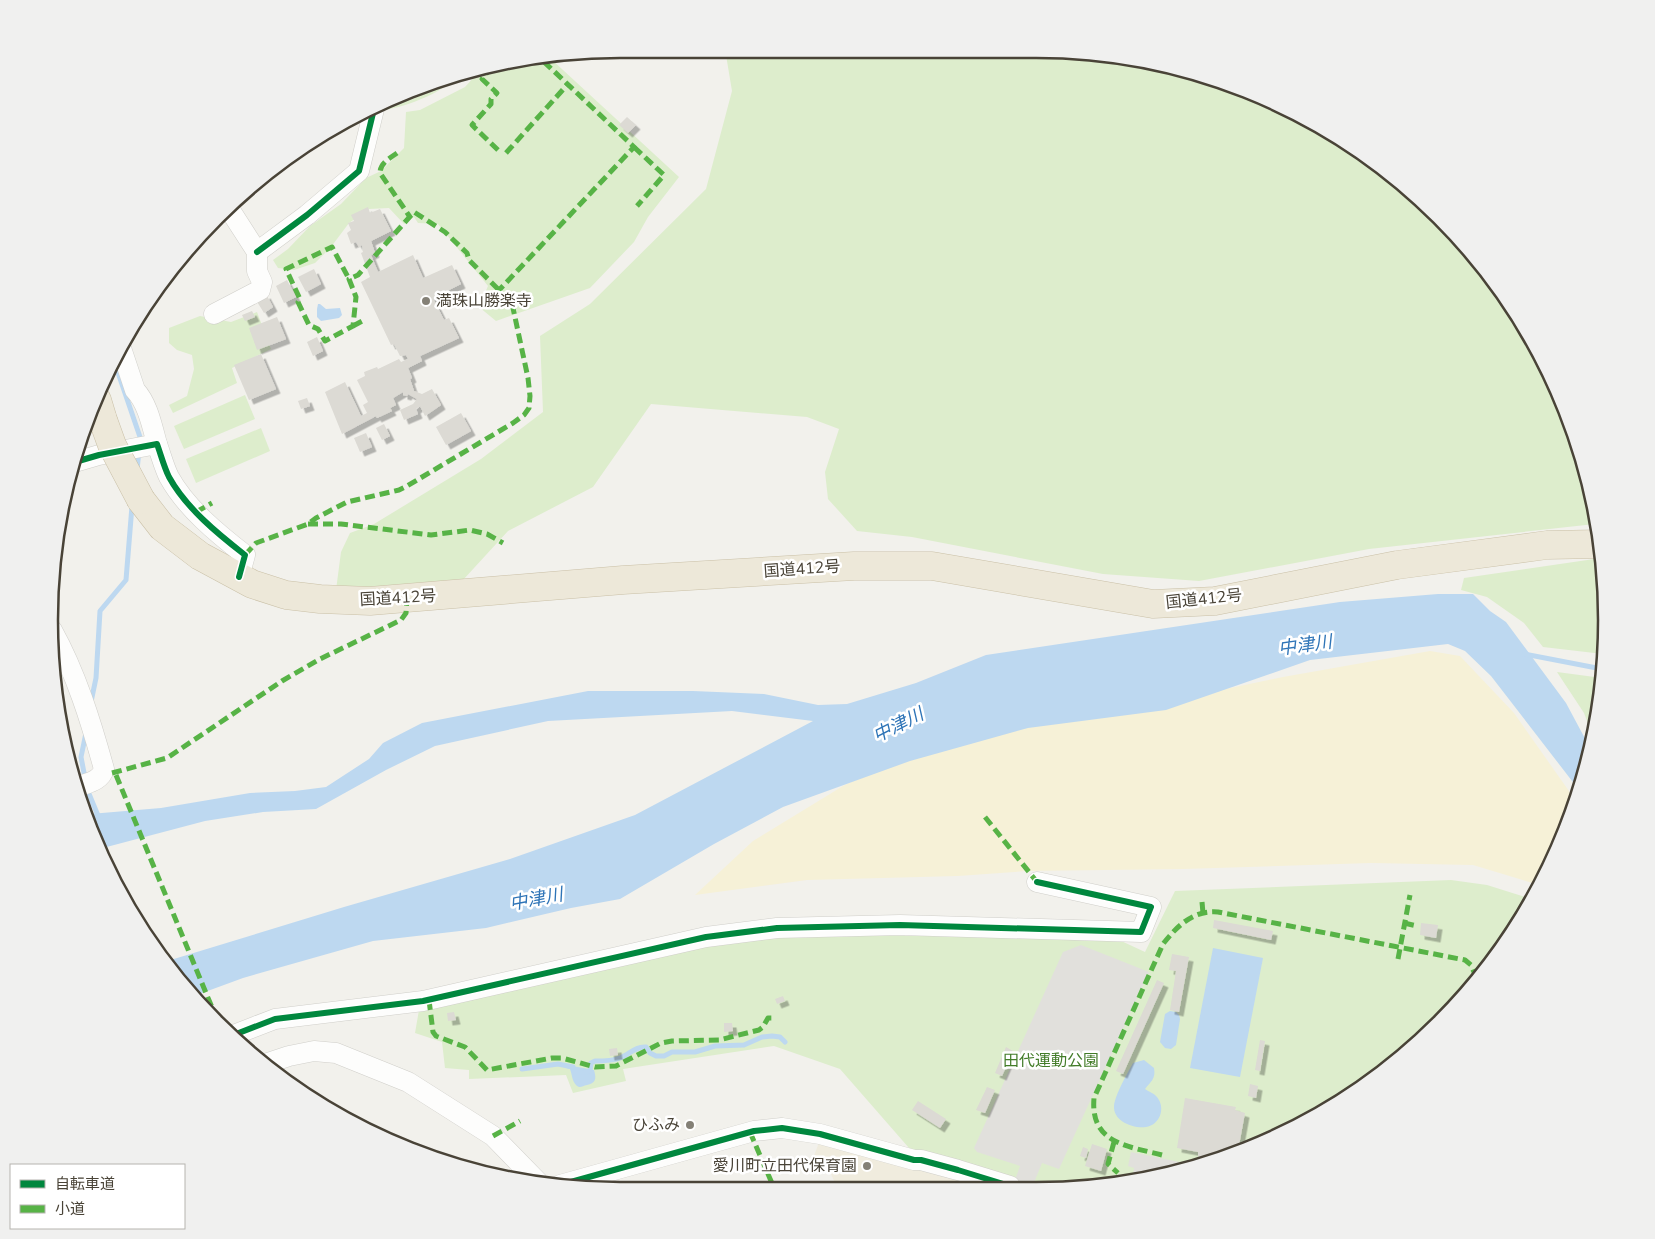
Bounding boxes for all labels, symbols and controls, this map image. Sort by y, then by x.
place label: 満珠山勝楽寺 [436,290,532,312]
marker: 満珠山勝楽寺 [420,295,432,307]
street label: 国道412号 [763,555,841,583]
street label: 国道412号 [1165,584,1243,614]
street label: 国道412号 [359,585,437,611]
water label: 中津川 [1277,629,1335,661]
water label: 中津川 [868,701,929,748]
water label: 中津川 [507,882,567,916]
park label: 田代運動公園 [1003,1050,1099,1072]
place label: ひふみ [632,1114,680,1136]
marker: ひふみ [684,1119,696,1131]
place label: 愛川町立田代保育園 [713,1155,857,1177]
marker: 愛川町立田代保育園 [861,1160,873,1172]
legend [10,1164,185,1229]
text: 自転車道 [55,1174,115,1194]
text: 小道 [55,1199,85,1219]

